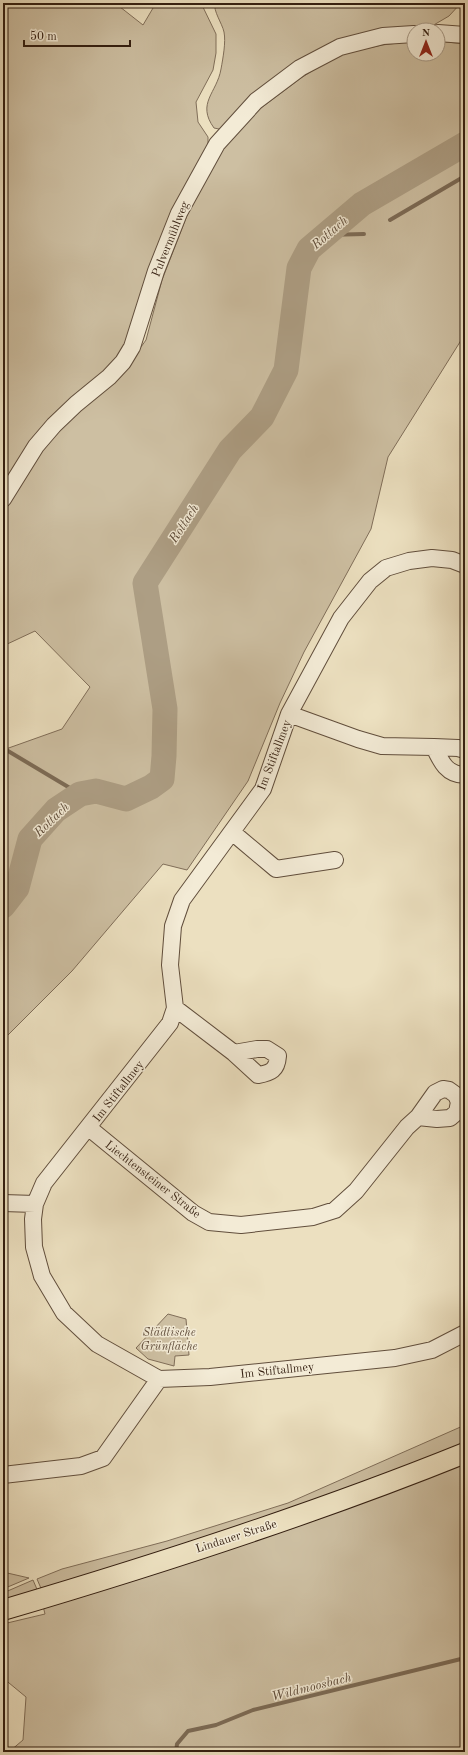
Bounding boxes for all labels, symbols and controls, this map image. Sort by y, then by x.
scale bar [24,22,130,48]
north arrow [406,22,446,62]
text: N [422,28,431,39]
text: 50 m [30,30,57,43]
street label: Pulvermühlweg [150,199,192,279]
water label: Rottach [309,214,351,253]
water label: Rottach [167,502,202,546]
street label: Im Stiftallmey [256,718,294,792]
water label: Rottach [31,800,72,840]
street label: Im Stiftallmey [91,1058,147,1125]
street label: Liechtensteiner Straße [102,1139,203,1221]
park label: Städtische Grünfläche [141,1326,198,1353]
street label: Im Stiftallmey [239,1361,315,1381]
street label: Lindauer Straße [194,1518,279,1556]
water label: Wildmoosbach [270,1671,353,1704]

